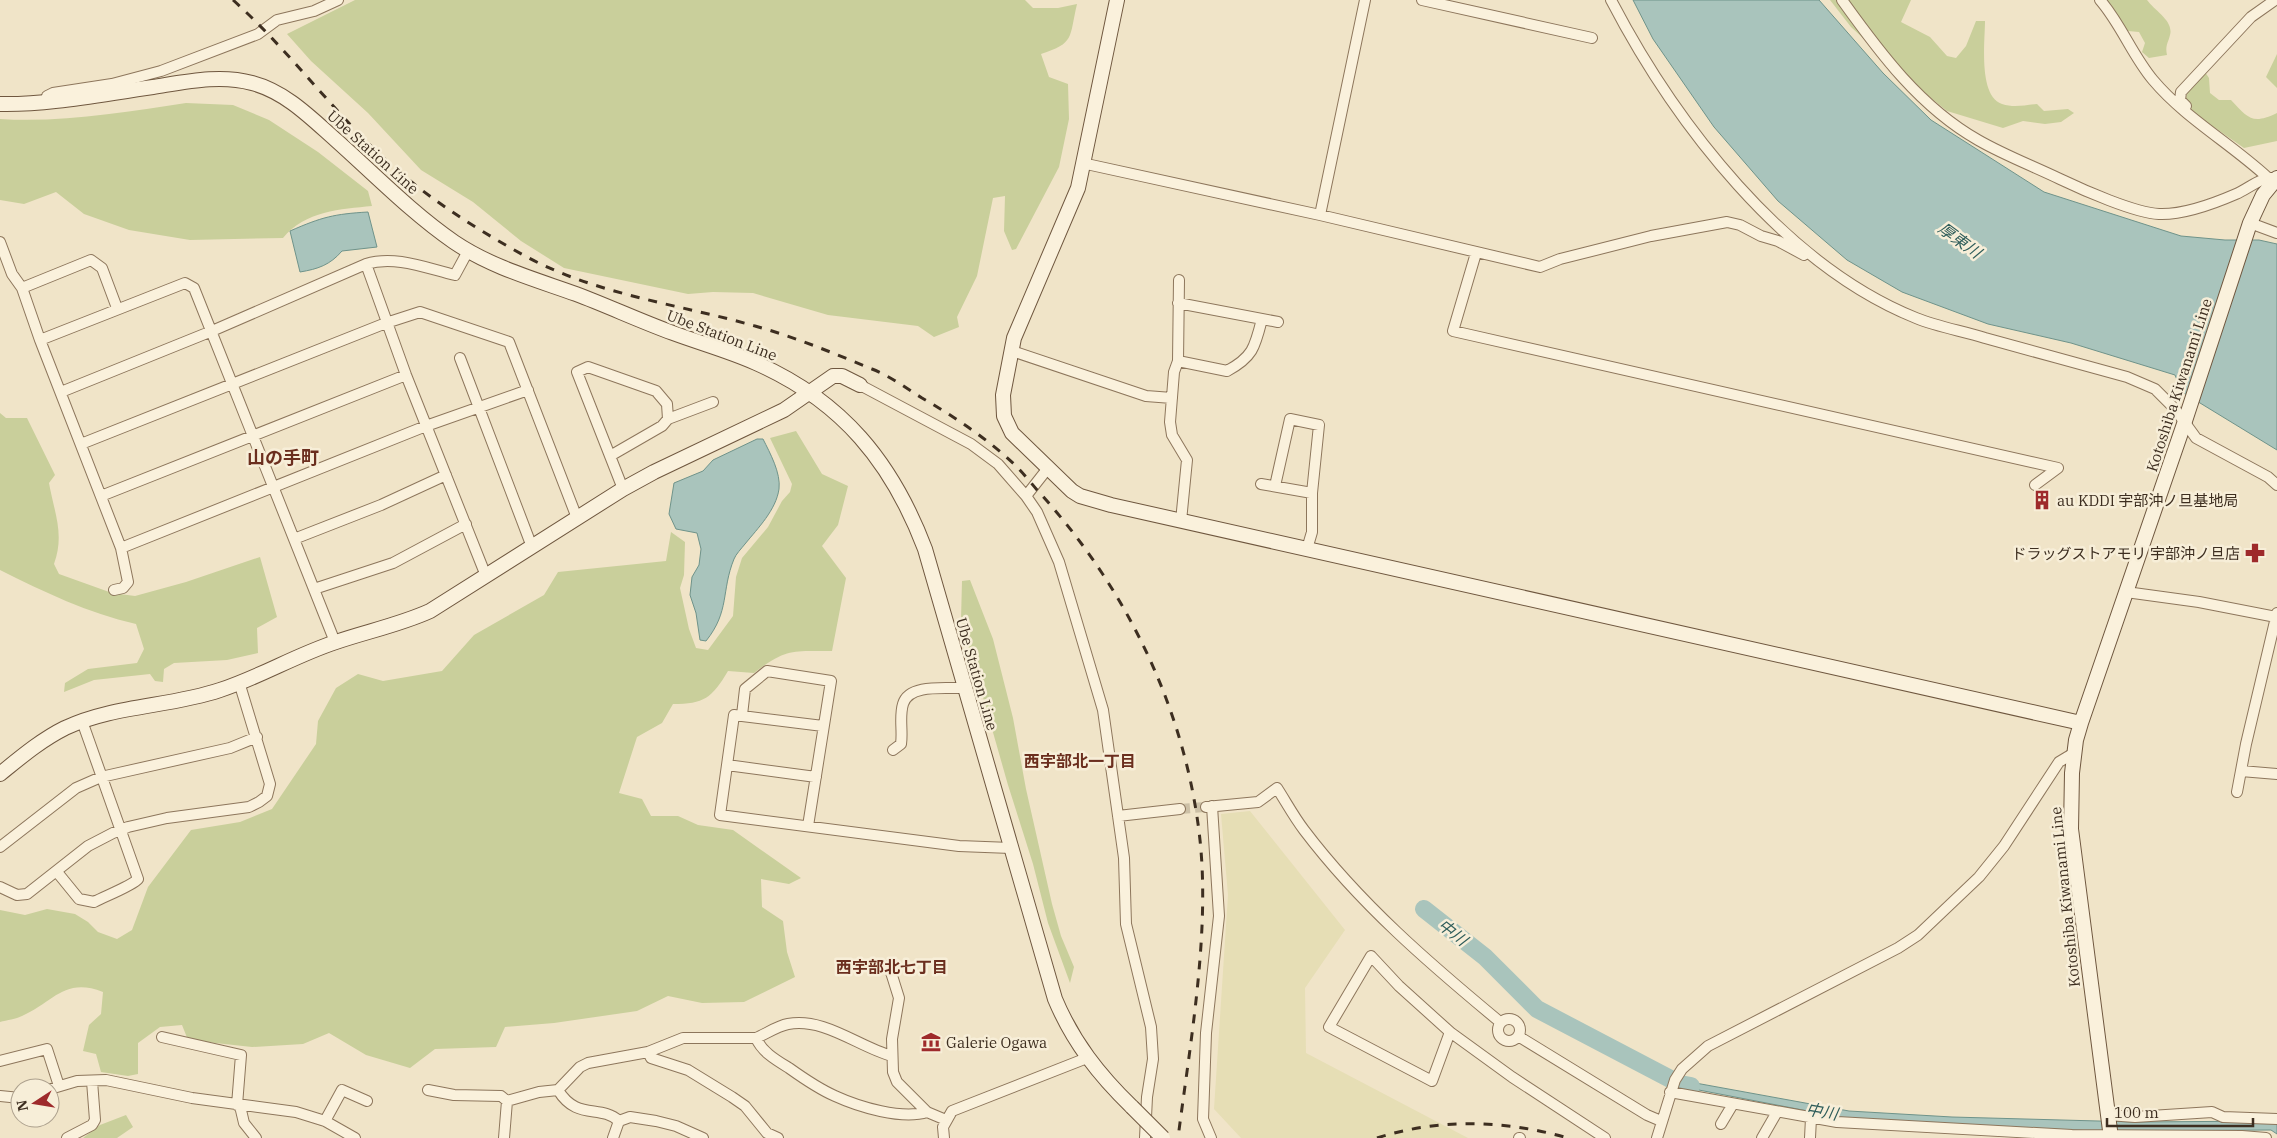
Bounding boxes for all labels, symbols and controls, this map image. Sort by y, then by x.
street label: Ube Station Line [323,106,423,198]
water label: 厚東川 [1935,218,1987,263]
street label: Kotoshiba Kiwanami Line [2142,296,2216,474]
street label: Ube Station Line [664,305,780,365]
district label: 山の手町 [247,446,319,469]
building icon: au KDDI 宇部沖ノ旦基地局 [2031,489,2053,511]
place label: au KDDI 宇部沖ノ旦基地局 [2057,491,2238,510]
pharmacy icon: ドラッグストアモリ 宇部沖ノ旦店 [2244,542,2266,564]
place label: ドラッグストアモリ 宇部沖ノ旦店 [2012,544,2240,563]
street label: Ube Station Line [952,615,1002,733]
district label: 西宇部北一丁目 [1024,751,1136,771]
street label: Kotoshiba Kiwanami Line [2046,806,2084,988]
water label: 中川 [1434,914,1473,951]
district label: 西宇部北七丁目 [836,957,948,977]
museum icon: Galerie Ogawa [920,1031,942,1053]
place label: Galerie Ogawa [946,1033,1047,1052]
north arrow [10,1078,60,1128]
scale bar [2107,1096,2253,1128]
text: N [12,1098,32,1113]
water label: 中川 [1804,1098,1841,1124]
text: 100 m [2114,1103,2159,1122]

